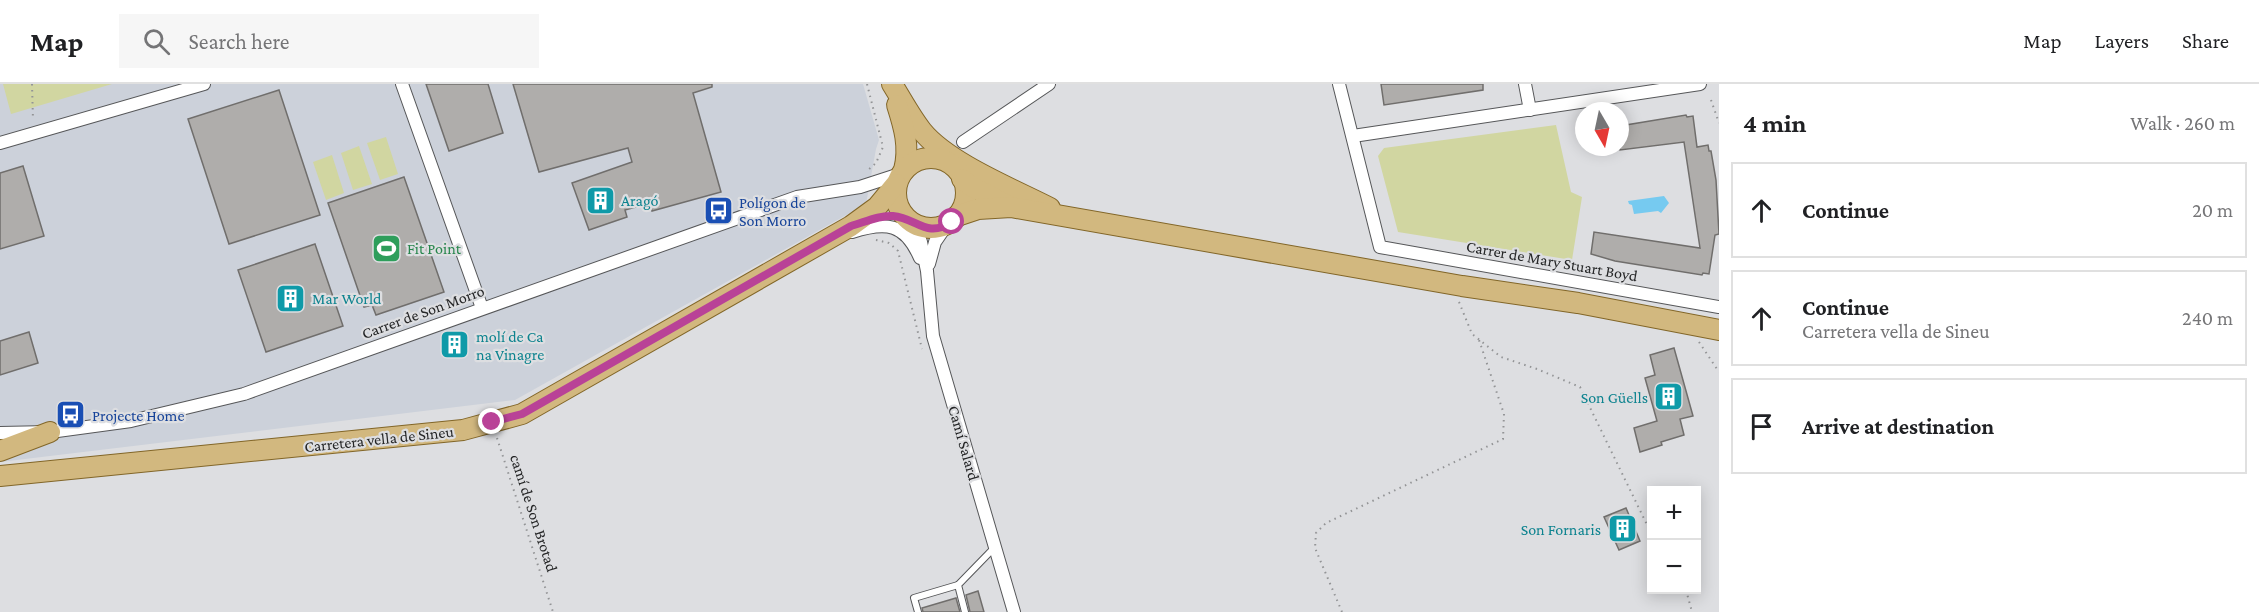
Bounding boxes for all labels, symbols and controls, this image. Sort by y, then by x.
search box [119,14,539,68]
icon: search [140,25,173,58]
text: Map [30,26,83,57]
text: Search here [188,29,289,54]
text: Map [2023,29,2062,53]
text: Layers [2095,29,2149,53]
text: Share [2182,29,2229,53]
north arrow [1575,102,1629,156]
text: 4 min [1743,109,1807,138]
text: Walk · 260 m [2130,112,2235,134]
building icon: Aragó [584,184,616,216]
place label: Aragó [621,192,659,210]
place label: Polígon de Son Morro [739,194,806,229]
icon: ahead [1745,194,1778,227]
bus stop icon: Polígon de Son Morro [702,195,734,227]
text: Continue [1802,198,1889,223]
text: 20 m [2192,199,2233,221]
route start [938,208,964,234]
sports icon: Fit Point [370,232,402,264]
street label: Carrer de Mary Stuart Boyd [1465,238,1640,286]
place label: Fit Point [407,240,462,257]
building icon: Mar World [275,282,307,314]
street label: Carrer de Son Morro [359,282,487,342]
place label: Mar World [312,290,382,307]
text: Continue [1802,295,1889,320]
icon: ahead [1745,302,1778,335]
text: 240 m [2182,307,2233,329]
text: Carretera vella de Sineu [1802,320,1990,342]
place label: molí de Ca na Vinagre [476,328,544,364]
building icon: molí de Ca na Vinagre [439,329,471,361]
building icon: Son Güells [1653,381,1685,413]
place label: Son Güells [1581,389,1648,406]
bus stop icon: Projecte Home [55,399,87,431]
street label: Camí Salard [945,404,983,483]
place label: Projecte Home [92,407,184,425]
route end [478,408,504,434]
icon: arrive [1745,410,1778,443]
text: Arrive at destination [1802,414,1994,439]
street label: Carretera vella de Sineu [303,423,455,455]
street label: camí de Son Brotad [507,452,561,574]
map controls [1647,486,1701,594]
button: + [1647,486,1701,540]
building icon: Son Fornaris [1606,513,1638,545]
place label: Son Fornaris [1521,521,1601,538]
button: − [1647,540,1701,594]

